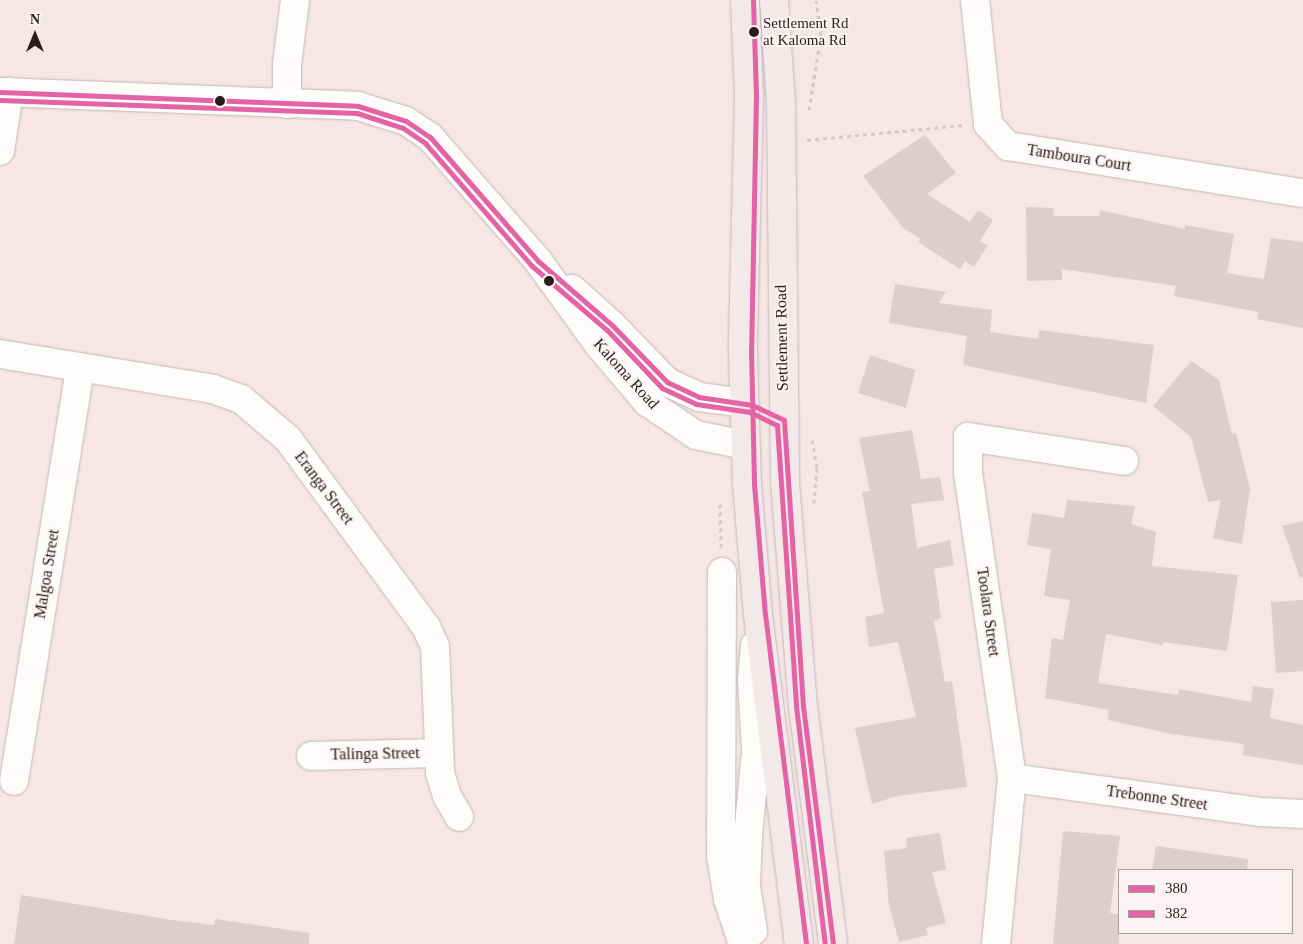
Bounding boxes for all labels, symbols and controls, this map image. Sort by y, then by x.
north arrow [10,10,60,60]
text: N [30,12,40,27]
place label: Settlement Rd at Kaloma Rd [763,14,848,49]
marker: Settlement Rd at Kaloma Rd [749,27,759,37]
unlabelled marker [215,96,225,106]
street label: Tamboura Court [1026,140,1132,176]
unlabelled marker [544,276,554,286]
street label: Settlement Road [771,285,793,391]
street label: Kaloma Road [589,335,663,413]
street label: Eranga Street [290,448,358,528]
street label: Malgoa Street [30,528,64,620]
street label: Toolara Street [972,566,1004,658]
street label: Talinga Street [330,744,420,764]
street label: Trebonne Street [1105,781,1209,815]
legend [1118,869,1293,934]
text: 380 [1165,880,1188,896]
text: 382 [1165,905,1188,921]

